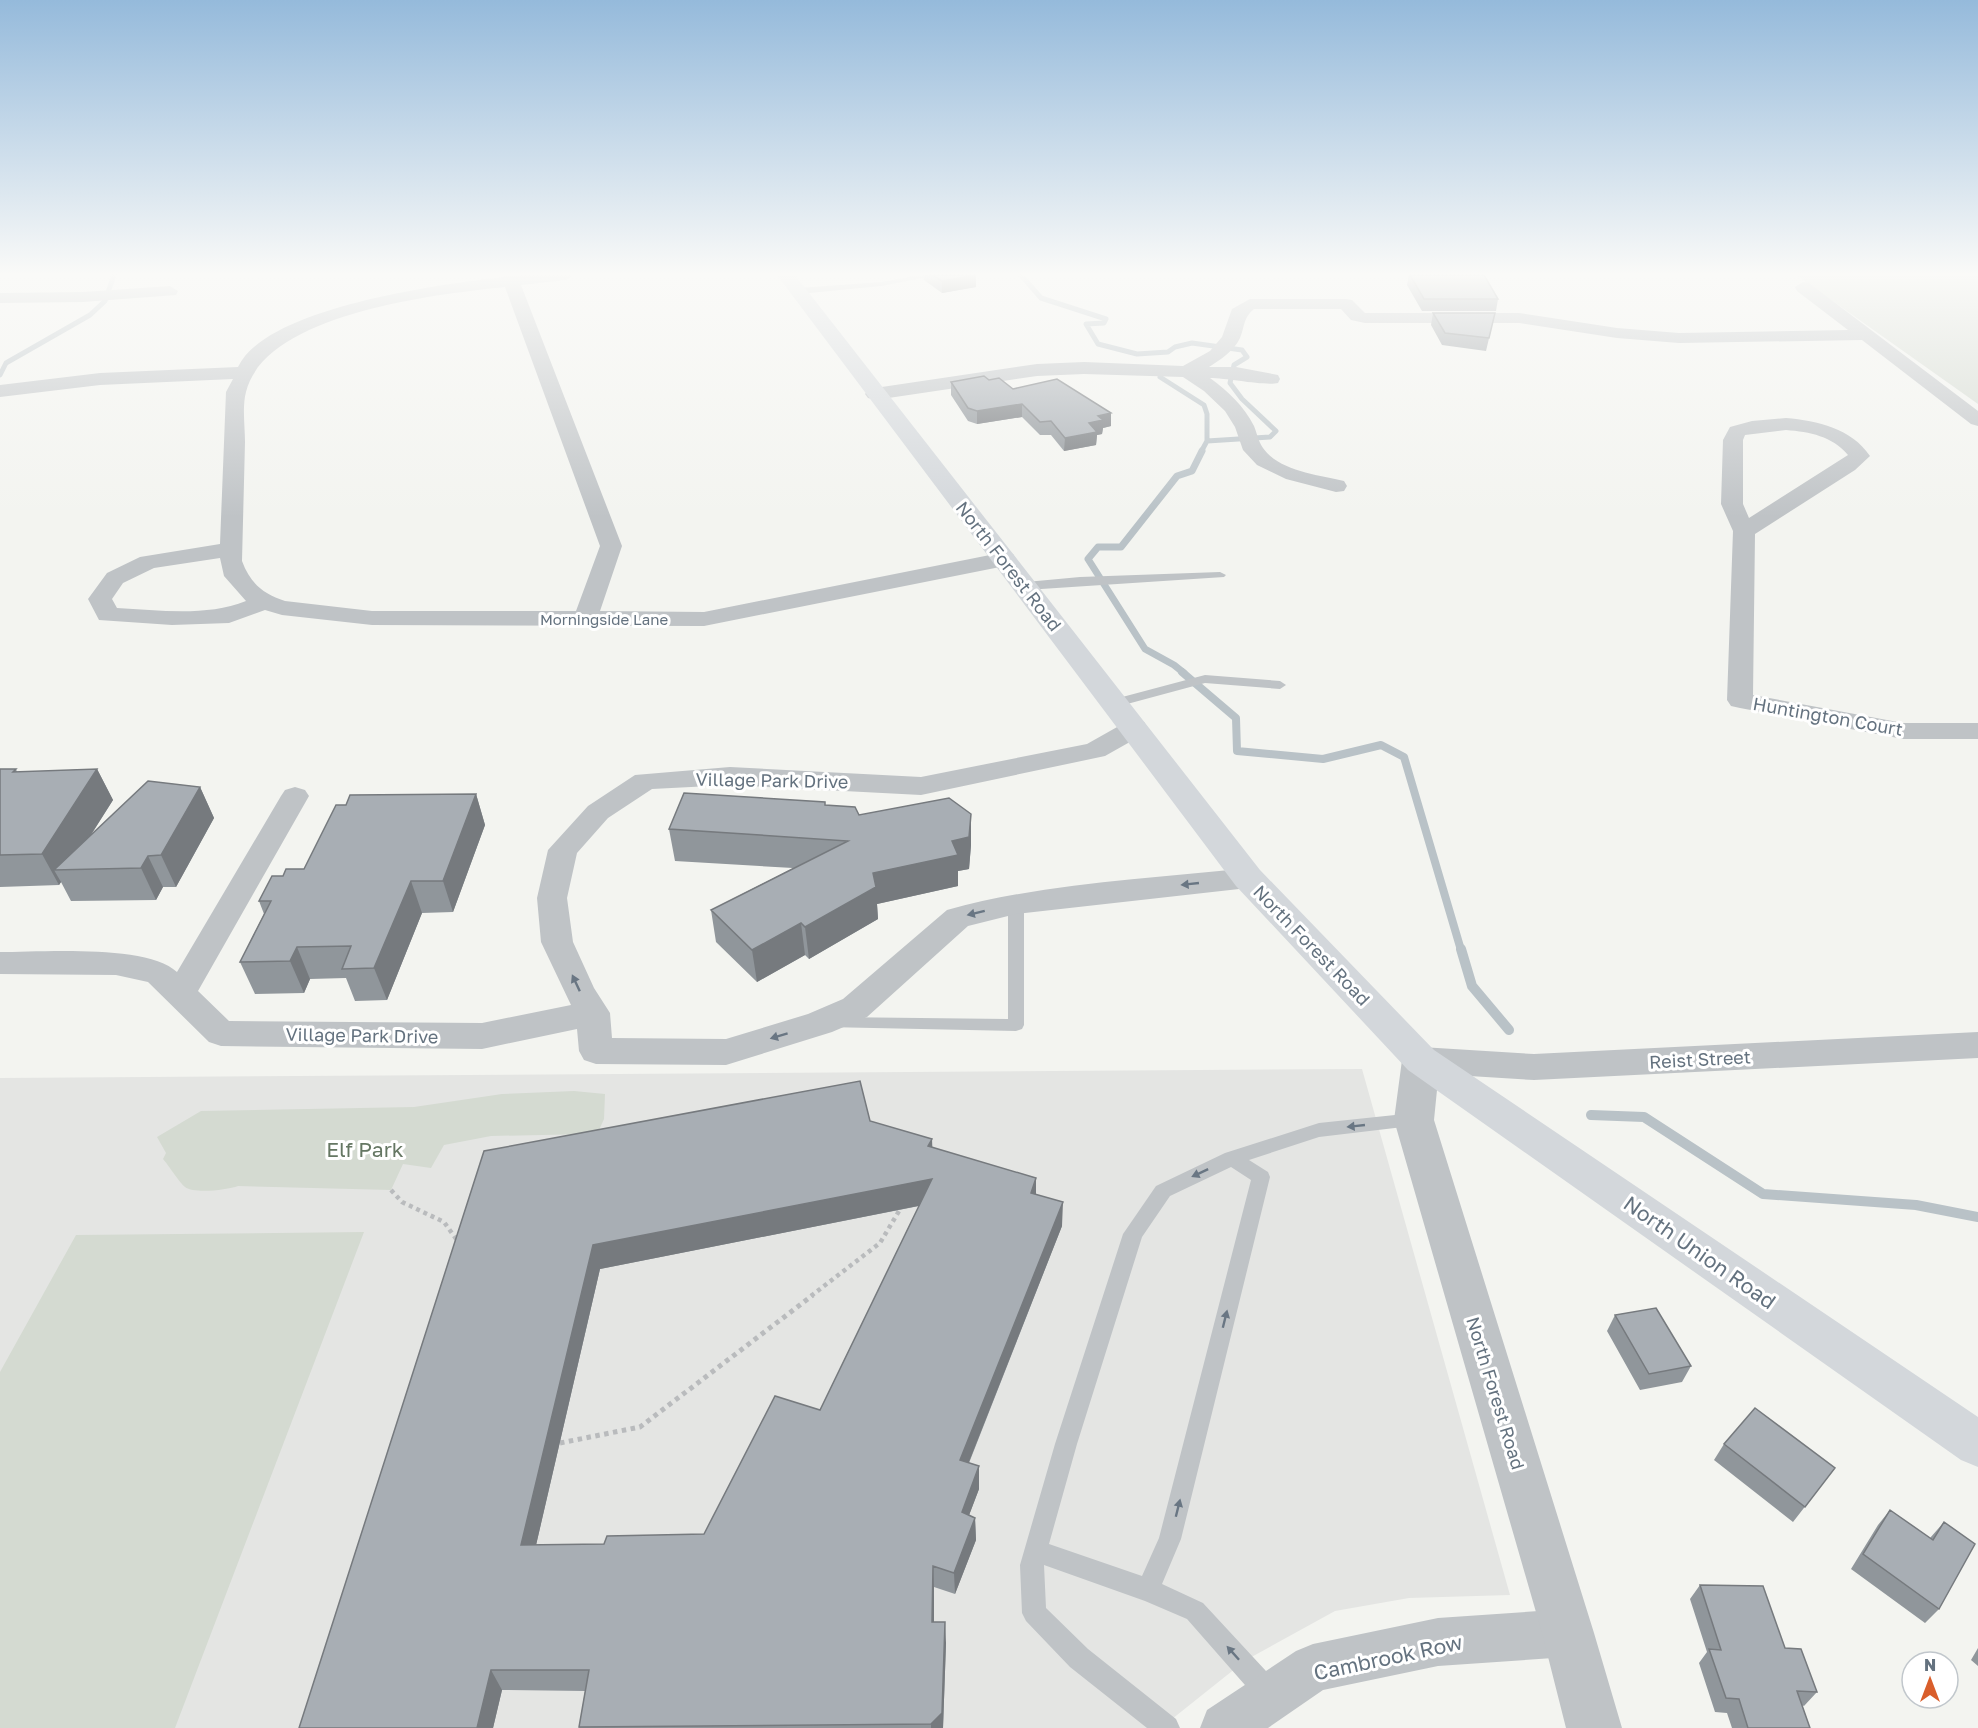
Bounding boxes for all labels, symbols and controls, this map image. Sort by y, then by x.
street label: North Forest Road [952,497,1066,635]
street label: Morningside Lane [540,610,668,628]
street label: Huntington Court [1751,692,1905,740]
street label: Village Park Drive [695,768,849,792]
one-way arrow [1181,880,1200,889]
street label: North Forest Road [1249,880,1375,1010]
one-way arrow [967,909,986,919]
one-way arrow [571,975,580,992]
street label: Village Park Drive [285,1023,439,1047]
one-way arrow [770,1032,788,1041]
street label: Reist Street [1649,1045,1751,1073]
one-way arrow [1346,1121,1365,1131]
park label: Elf Park [326,1136,404,1162]
one-way arrow [1192,1168,1209,1177]
street label: North Union Road [1619,1190,1781,1314]
one-way arrow [1221,1310,1231,1328]
street label: North Forest Road [1462,1314,1530,1472]
one-way arrow [1174,1499,1184,1517]
street label: Cambrook Row [1311,1629,1465,1685]
one-way arrow [1227,1646,1240,1661]
north arrow [1900,1650,1960,1710]
text: N [1924,1655,1936,1675]

